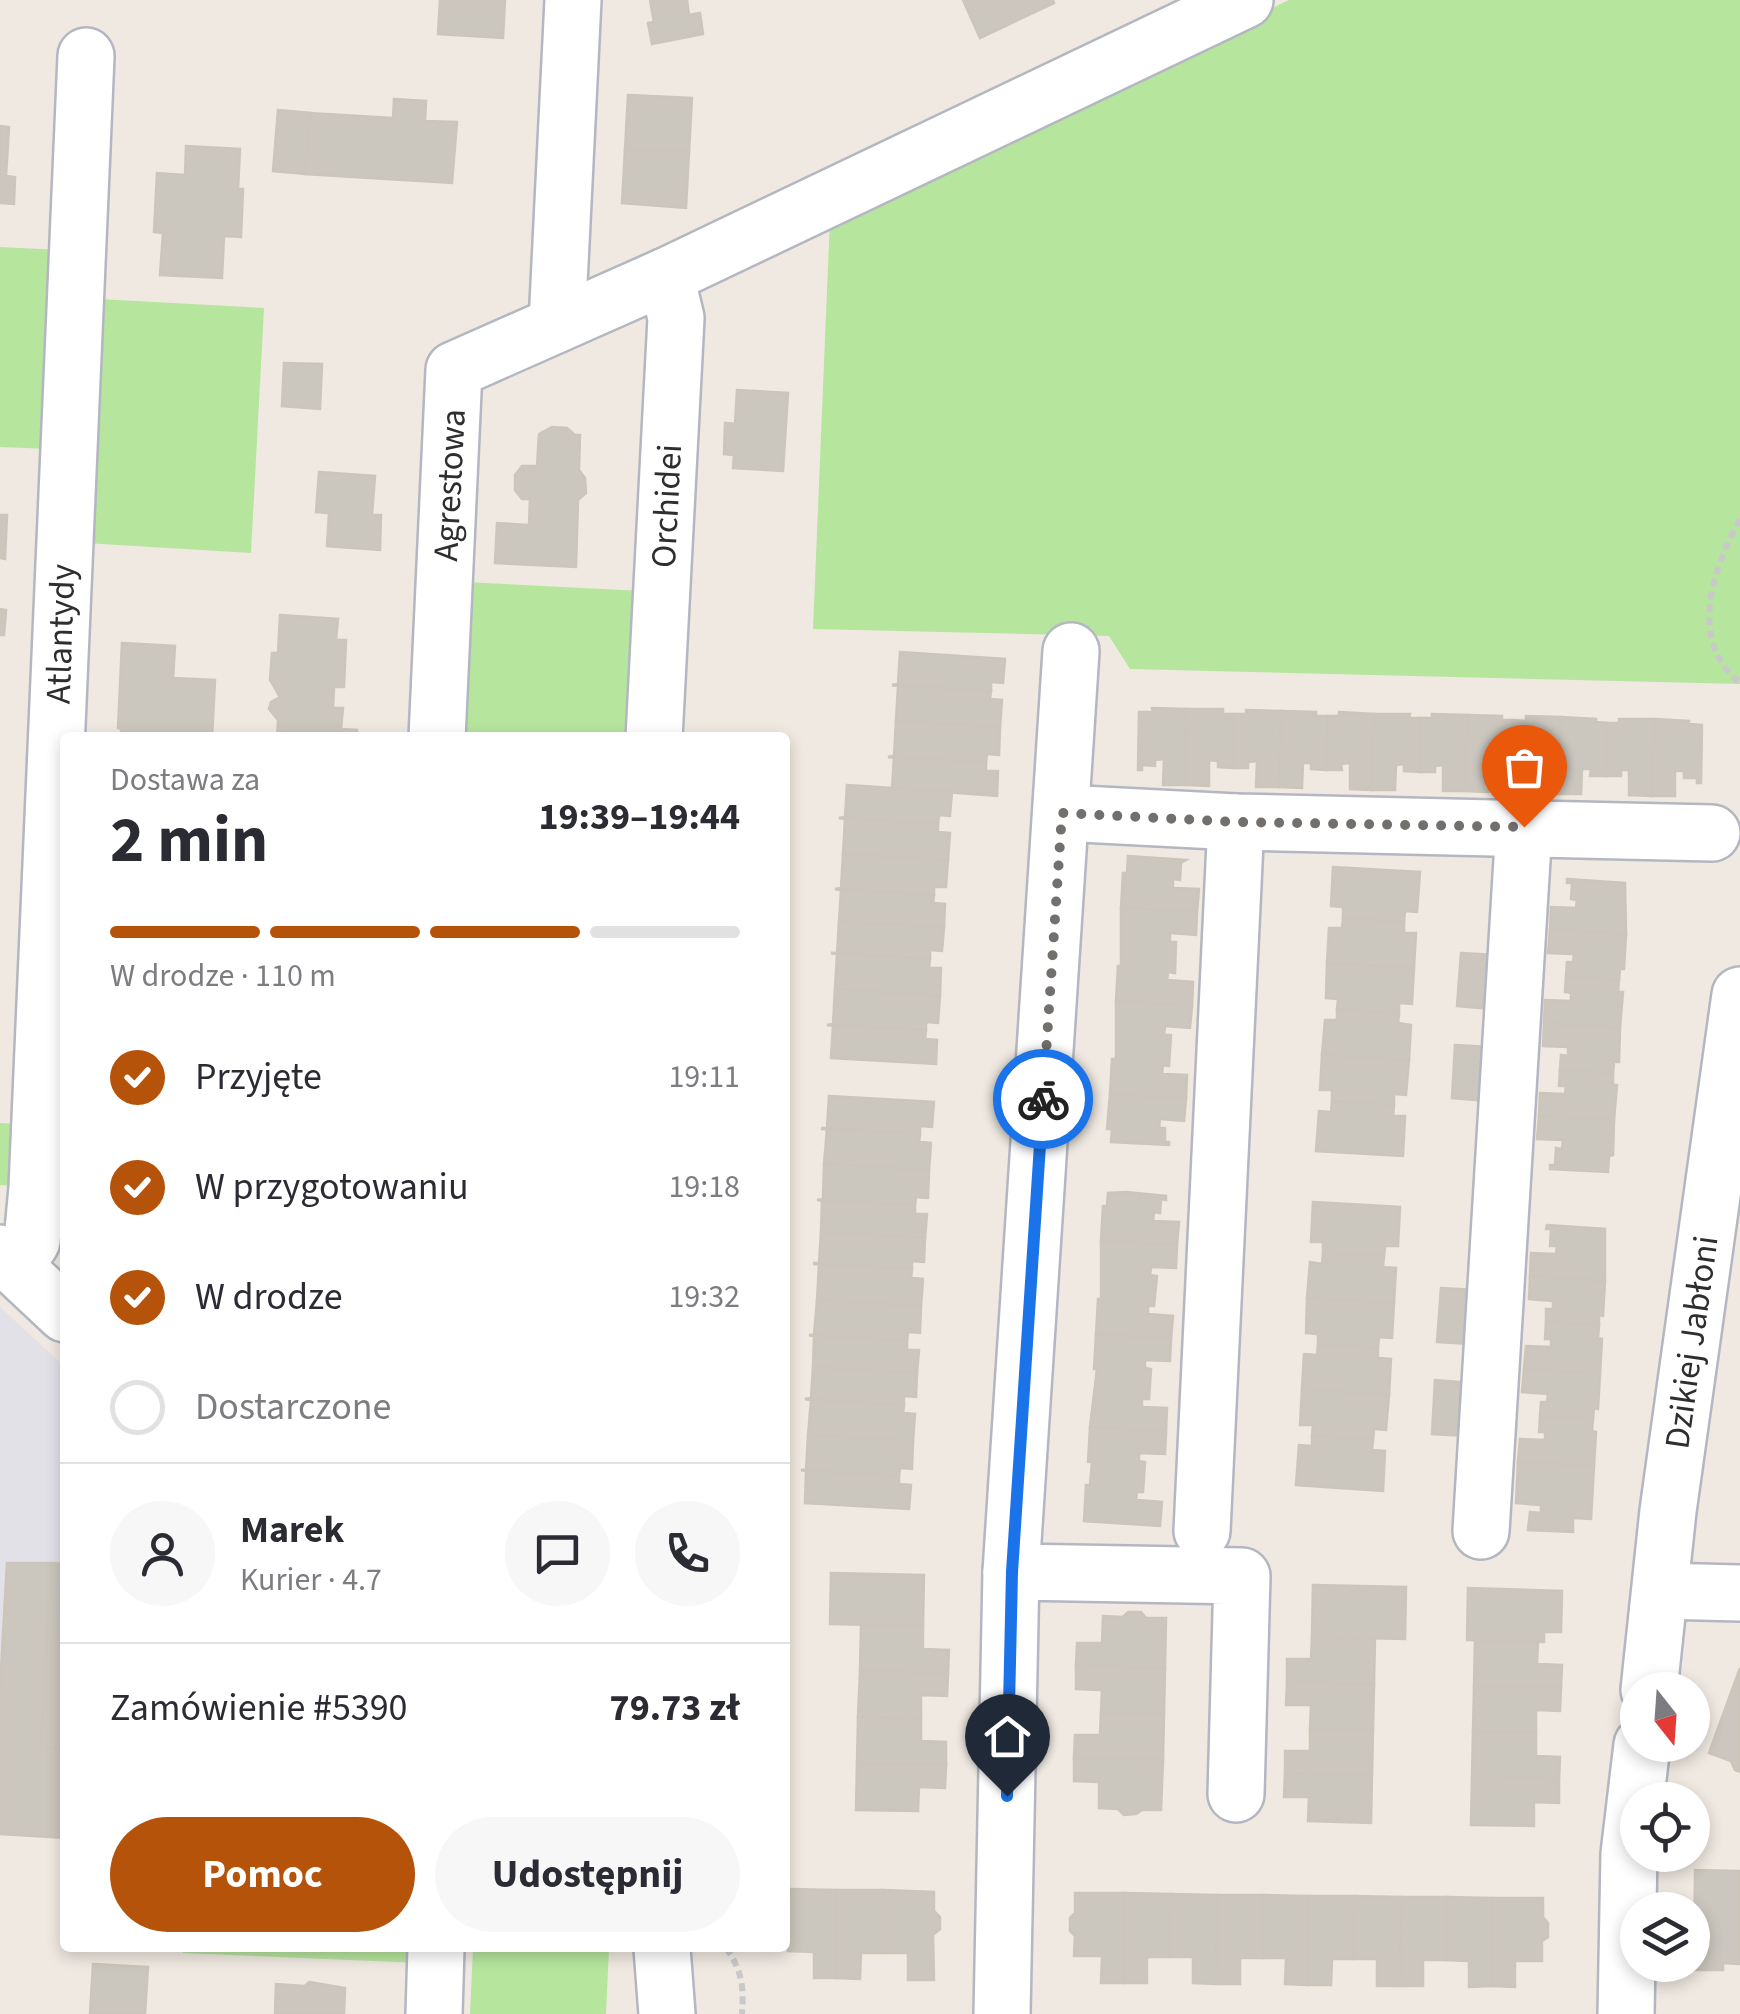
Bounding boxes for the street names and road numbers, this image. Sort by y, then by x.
street label: Agrestowa [421,408,479,562]
street label: Orchidei [639,443,695,569]
street label: Atlantydy [34,563,88,705]
street label: Dzikiej Jabłoni [1652,1232,1732,1452]

